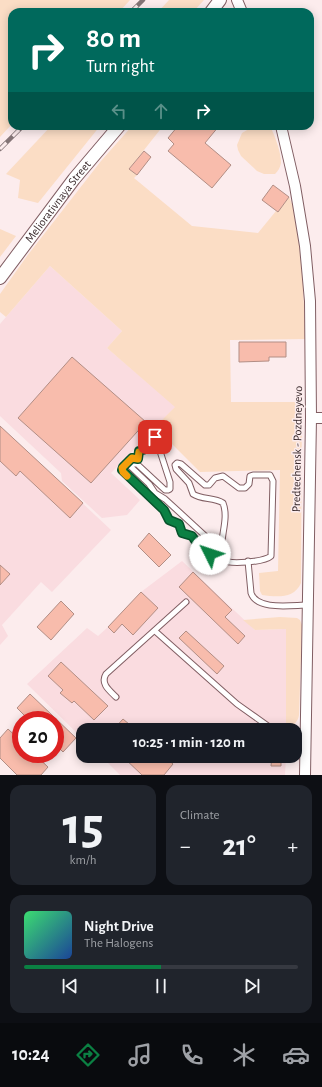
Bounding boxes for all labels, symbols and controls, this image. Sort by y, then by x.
icon: right [20,24,72,76]
text: 80 m [86,25,141,53]
text: Turn right [86,58,155,76]
icon: left [108,100,130,122]
icon: ahead [150,100,172,122]
icon: right [192,100,214,122]
street label: Meliorativnaya Street [23,158,93,245]
street label: Predtechensk - Pozdneyevo [290,386,305,512]
pin [138,420,172,454]
icon: arrive [144,426,166,448]
position arrow [189,533,231,575]
speed limit sign: 20 [12,711,64,763]
text: 10:25 · 1 min · 120 m [133,735,245,750]
text: 15 [62,801,104,853]
text: Climate [180,809,219,822]
text: 21° [222,831,256,861]
text: − [180,835,191,857]
text: + [287,835,298,857]
text: km/h [70,854,96,867]
text: Night Drive [84,919,154,934]
text: The Halogens [84,937,153,950]
icon: previous [59,975,81,997]
icon: pause [150,975,172,997]
icon: next [241,975,263,997]
icon: directions [74,1041,102,1069]
icon: music [126,1041,154,1069]
icon: phone [178,1041,206,1069]
icon: climate [230,1041,258,1069]
icon: car [282,1041,310,1069]
text: 10:24 [12,1046,50,1064]

